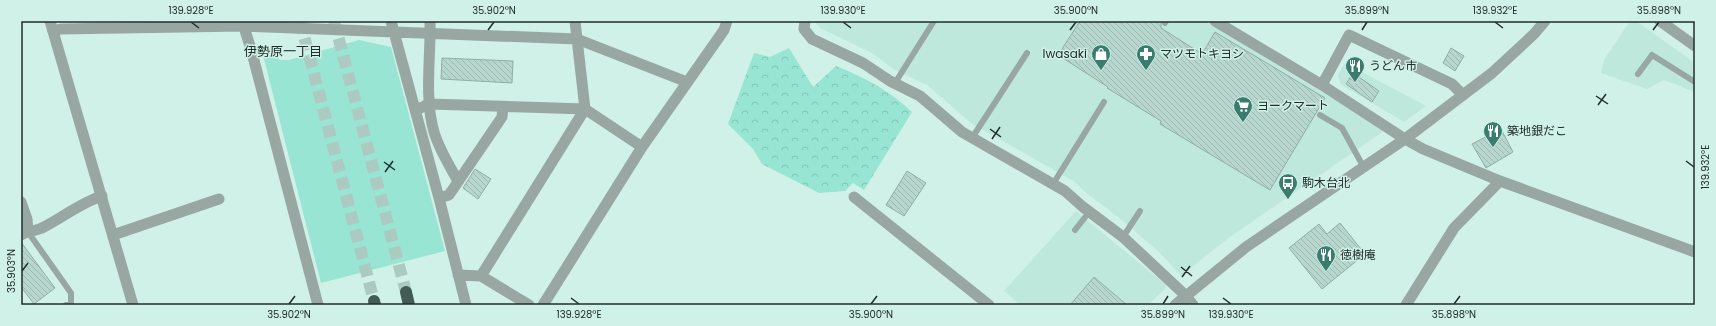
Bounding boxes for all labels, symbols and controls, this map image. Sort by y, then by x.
text: 139.928°E [168,3,214,18]
text: 35.902°N [472,3,516,18]
text: 139.930°E [820,3,866,18]
text: 35.900°N [1054,3,1098,18]
text: 35.899°N [1345,3,1389,18]
text: 139.932°E [1473,3,1517,18]
text: 35.898°N [1637,3,1681,18]
district label: 伊勢原一丁目 [244,42,322,61]
shop icon: Iwasaki [1090,43,1112,71]
pharmacy icon: マツモトキヨシ [1135,43,1157,71]
place label: Iwasaki [1043,45,1087,62]
place label: マツモトキヨシ [1160,45,1244,62]
restaurant icon: うどん市 [1344,55,1366,83]
place label: うどん市 [1369,57,1417,74]
supermarket icon: ヨークマート [1232,95,1254,123]
place label: ヨークマート [1257,97,1329,114]
restaurant icon: 築地銀だこ [1482,120,1504,148]
place label: 築地銀だこ [1507,122,1567,139]
text: 139.932°E [1698,145,1713,189]
bus stop icon: 駒木台北 [1277,172,1299,200]
place label: 駒木台北 [1302,174,1350,191]
restaurant icon: 徳樹庵 [1315,244,1337,272]
place label: 徳樹庵 [1340,246,1376,263]
text: 35.903°N [4,249,19,293]
text: 35.902°N [267,307,311,322]
text: 139.928°E [556,307,602,322]
text: 35.900°N [849,307,893,322]
text: 35.899°N [1141,307,1185,322]
text: 139.930°E [1208,307,1254,322]
text: 35.898°N [1432,307,1476,322]

